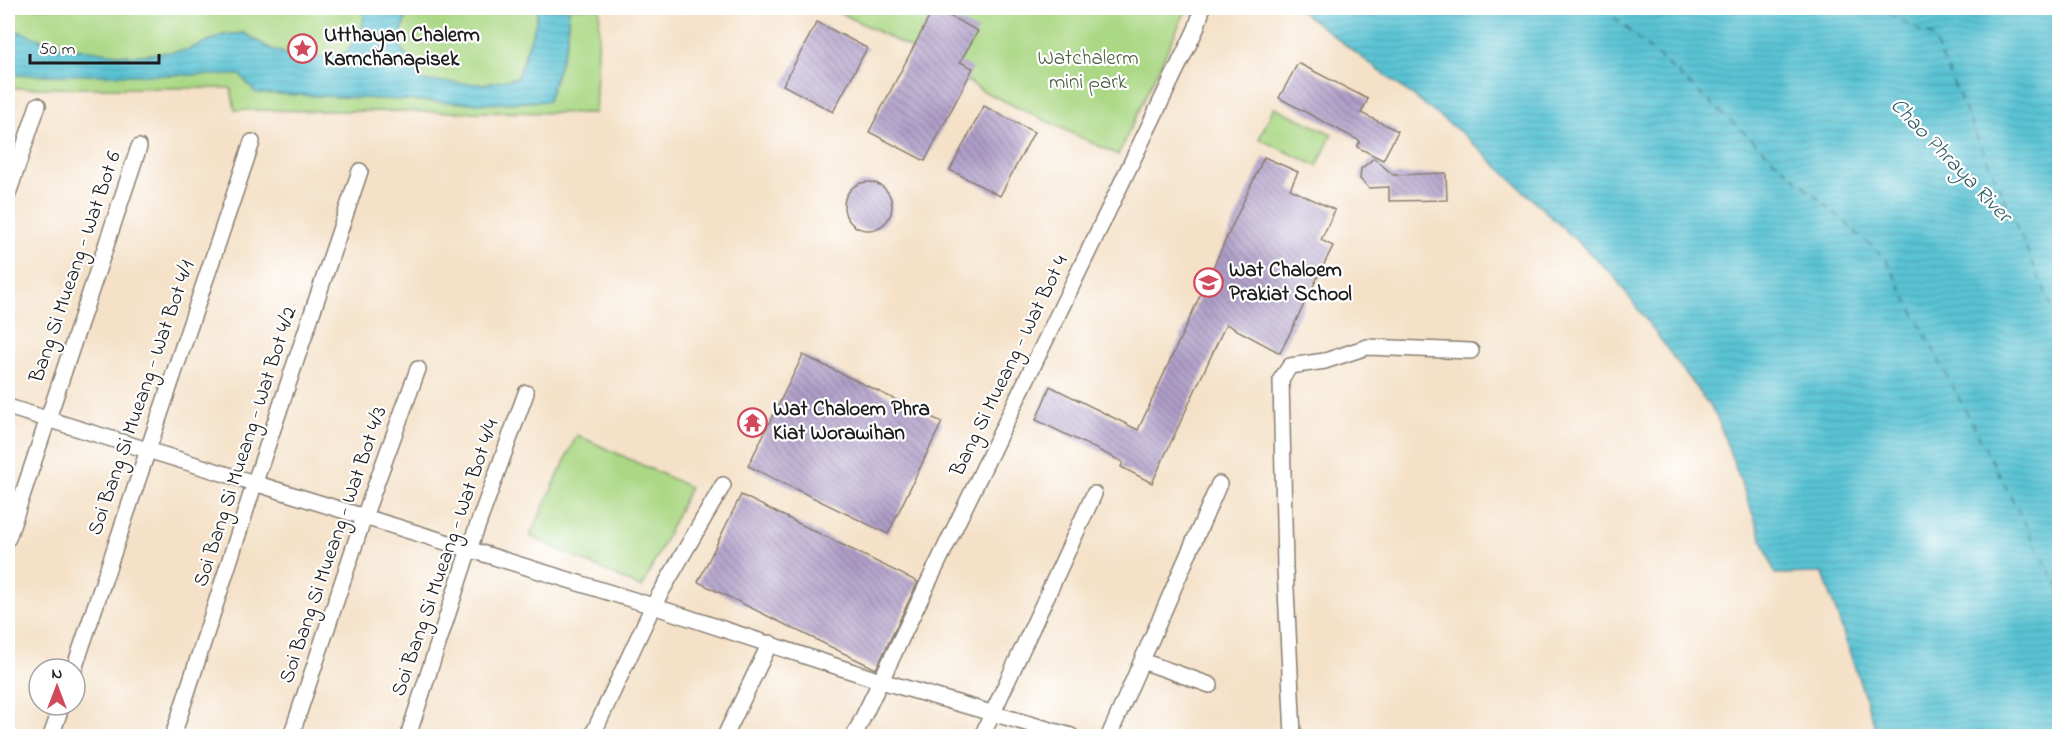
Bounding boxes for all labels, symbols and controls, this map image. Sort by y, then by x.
place label: Utthayan Chalerm Karnchanapisek [324,21,480,75]
scale bar [30,27,159,65]
place icon: Utthayan Chalerm Karnchanapisek [287,32,319,64]
text: 50 m [39,37,76,63]
park label: Watchalerm mini park [1037,44,1139,98]
water label: Chao Phraya River [1882,91,2021,233]
street label: Bang Si Mueang - Wat Bot 6 [22,147,132,388]
street label: Bang Si Mueang - Wat Bot 4 [943,250,1079,483]
street label: Soi Bang Si Mueang - Wat Bot 4/1 [81,256,205,540]
place label: Wat Chaloem Prakiat School [1229,256,1352,310]
school or university icon: Wat Chaloem Prakiat School [1192,267,1224,299]
street label: Soi Bang Si Mueang - Wat Bot 4/2 [186,303,307,592]
place label: Wat Chaloem Phra Kiat Worawihan [773,395,930,449]
street label: Soi Bang Si Mueang - Wat Bot 4/3 [272,402,397,688]
temple icon: Wat Chaloem Phra Kiat Worawihan [736,406,768,438]
street label: Soi Bang Si Mueang - Wat Bot 4/4 [384,415,510,701]
north arrow [27,657,87,717]
text: N [52,662,63,686]

